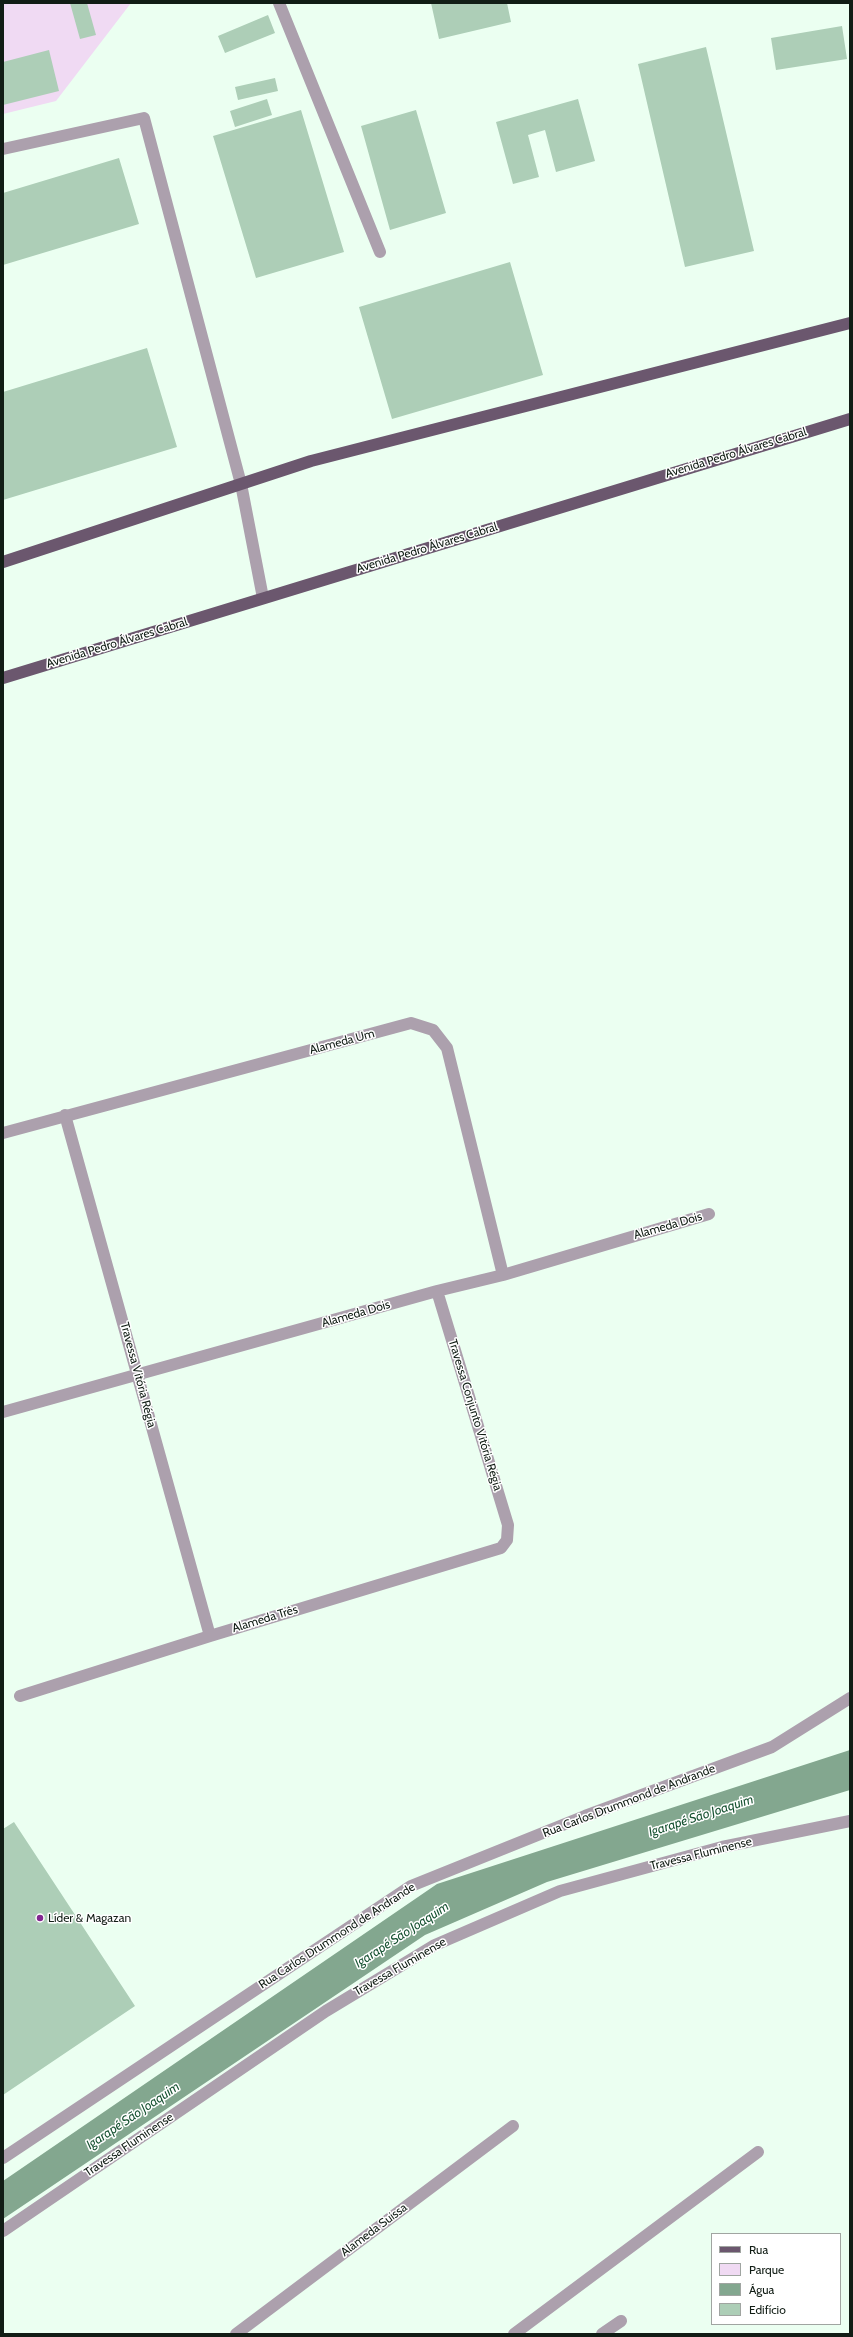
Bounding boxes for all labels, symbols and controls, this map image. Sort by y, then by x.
street label: Avenida Pedro Álvares Cabral [664,425,808,481]
street label: Avenida Pedro Álvares Cabral [355,520,499,576]
street label: Avenida Pedro Álvares Cabral [45,615,189,671]
street label: Alameda Um [308,1026,376,1058]
street label: Alameda Dois [632,1209,704,1243]
street label: Alameda Dois [320,1297,392,1331]
street label: Travessa Vitória Régia [117,1321,159,1429]
street label: Travessa Conjunto Vitória Régia [445,1338,505,1492]
street label: Alameda Três [230,1602,300,1636]
street label: Rua Carlos Drummond de Andrande [541,1761,717,1841]
water label: Igarapé São Joaquim [647,1792,755,1840]
street label: Travessa Fluminense [649,1834,753,1874]
street label: Rua Carlos Drummond de Andrande [256,1880,418,1992]
water label: Igarapé São Joaquim [352,1899,452,1971]
place label: Líder & Magazan [48,1911,131,1925]
marker: Líder & Magazan [35,1913,45,1923]
street label: Travessa Fluminense [351,1935,449,1999]
water label: Igarapé São Joaquim [83,2079,183,2153]
street label: Travessa Fluminense [82,2110,176,2180]
street label: Alameda Suissa [338,2200,410,2260]
legend [711,2233,841,2325]
text: Rua [749,2242,768,2257]
text: Parque [749,2262,784,2277]
text: Água [749,2282,774,2297]
text: Edifício [749,2302,786,2317]

